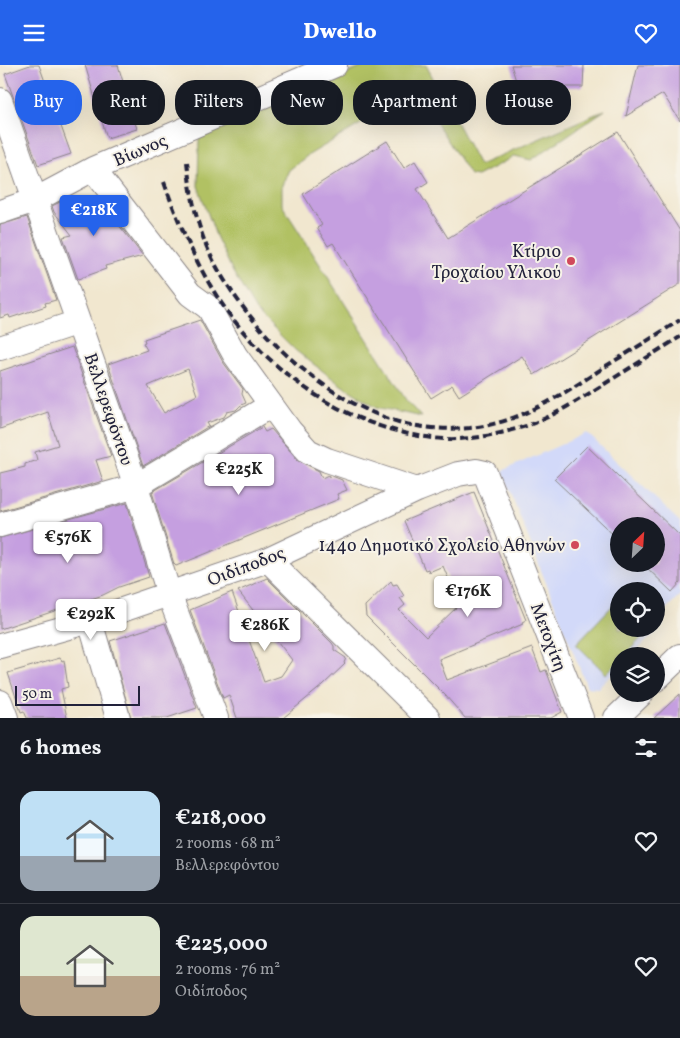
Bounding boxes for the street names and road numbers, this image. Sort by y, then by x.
street label: Βίωνος [110,129,171,174]
street label: Βελλερεφόντου [77,350,138,469]
street label: Οιδίποδος [204,541,289,594]
street label: Μετοχίτη [523,600,572,676]

